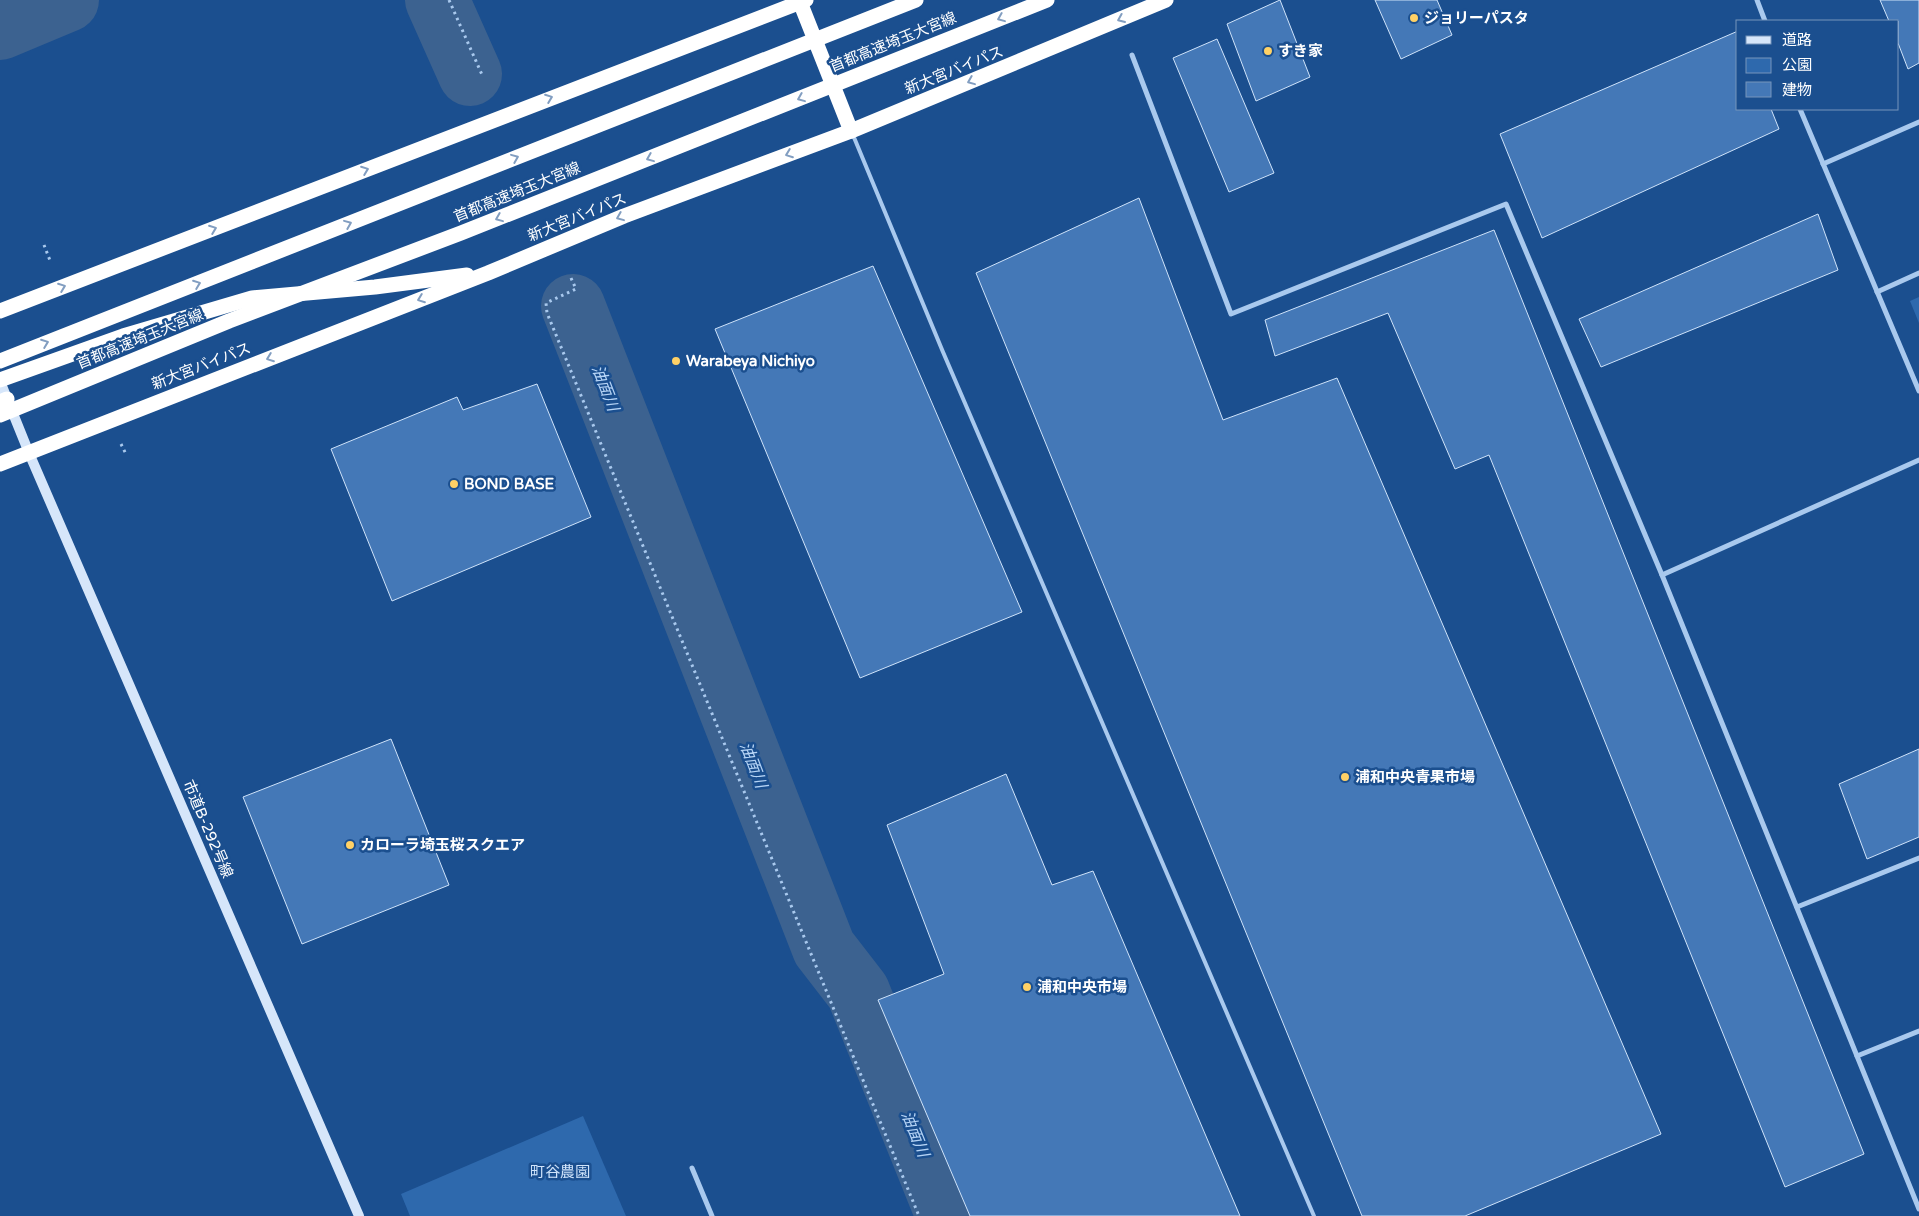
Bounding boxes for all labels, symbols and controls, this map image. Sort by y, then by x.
street label: 首都高速埼玉大宮線 [827,8,959,76]
place label: ジョリーパスタ [1424,9,1529,27]
one-way arrow [997,12,1006,22]
marker: ジョリーパスタ [1408,12,1420,24]
one-way arrow [1117,13,1126,24]
legend [1736,20,1899,110]
text: 道路 [1782,31,1812,49]
street label: 新大宮バイパス [902,42,1006,98]
place label: すき家 [1278,42,1323,60]
marker: すき家 [1262,45,1274,57]
text: 公園 [1782,56,1812,74]
one-way arrow [967,75,976,86]
text: 建物 [1782,81,1812,99]
one-way arrow [798,92,806,102]
one-way arrow [544,94,553,105]
one-way arrow [785,148,794,158]
one-way arrow [647,152,655,162]
one-way arrow [510,154,519,164]
street label: 首都高速埼玉大宮線 [451,158,583,226]
one-way arrow [360,166,369,176]
street label: 新大宮バイパス [525,189,629,245]
one-way arrow [616,211,625,222]
one-way arrow [496,212,504,222]
one-way arrow [343,220,352,230]
one-way arrow [209,224,217,234]
one-way arrow [192,279,200,289]
one-way arrow [57,283,66,293]
one-way arrow [417,293,426,303]
street label: 首都高速埼玉大宮線 [74,305,206,373]
one-way arrow [41,339,49,349]
street label: 新大宮バイパス [149,339,253,393]
one-way arrow [266,352,275,362]
place label: Warabeya Nichiyo [686,352,815,371]
marker: Warabeya Nichiyo [670,355,682,367]
water label: 油面川 [587,362,624,416]
place label: BOND BASE [464,475,555,493]
marker: BOND BASE [448,478,460,490]
water label: 油面川 [735,739,772,793]
place label: 浦和中央青果市場 [1355,768,1475,786]
marker: 浦和中央青果市場 [1339,771,1351,783]
street label: 市道B-292号線 [179,777,237,881]
place label: カローラ埼玉桜スクエア [360,836,525,854]
marker: カローラ埼玉桜スクエア [344,839,356,851]
place label: 浦和中央市場 [1037,978,1127,996]
marker: 浦和中央市場 [1021,981,1033,993]
water label: 油面川 [897,1108,934,1162]
park label: 町谷農園 [530,1163,590,1181]

